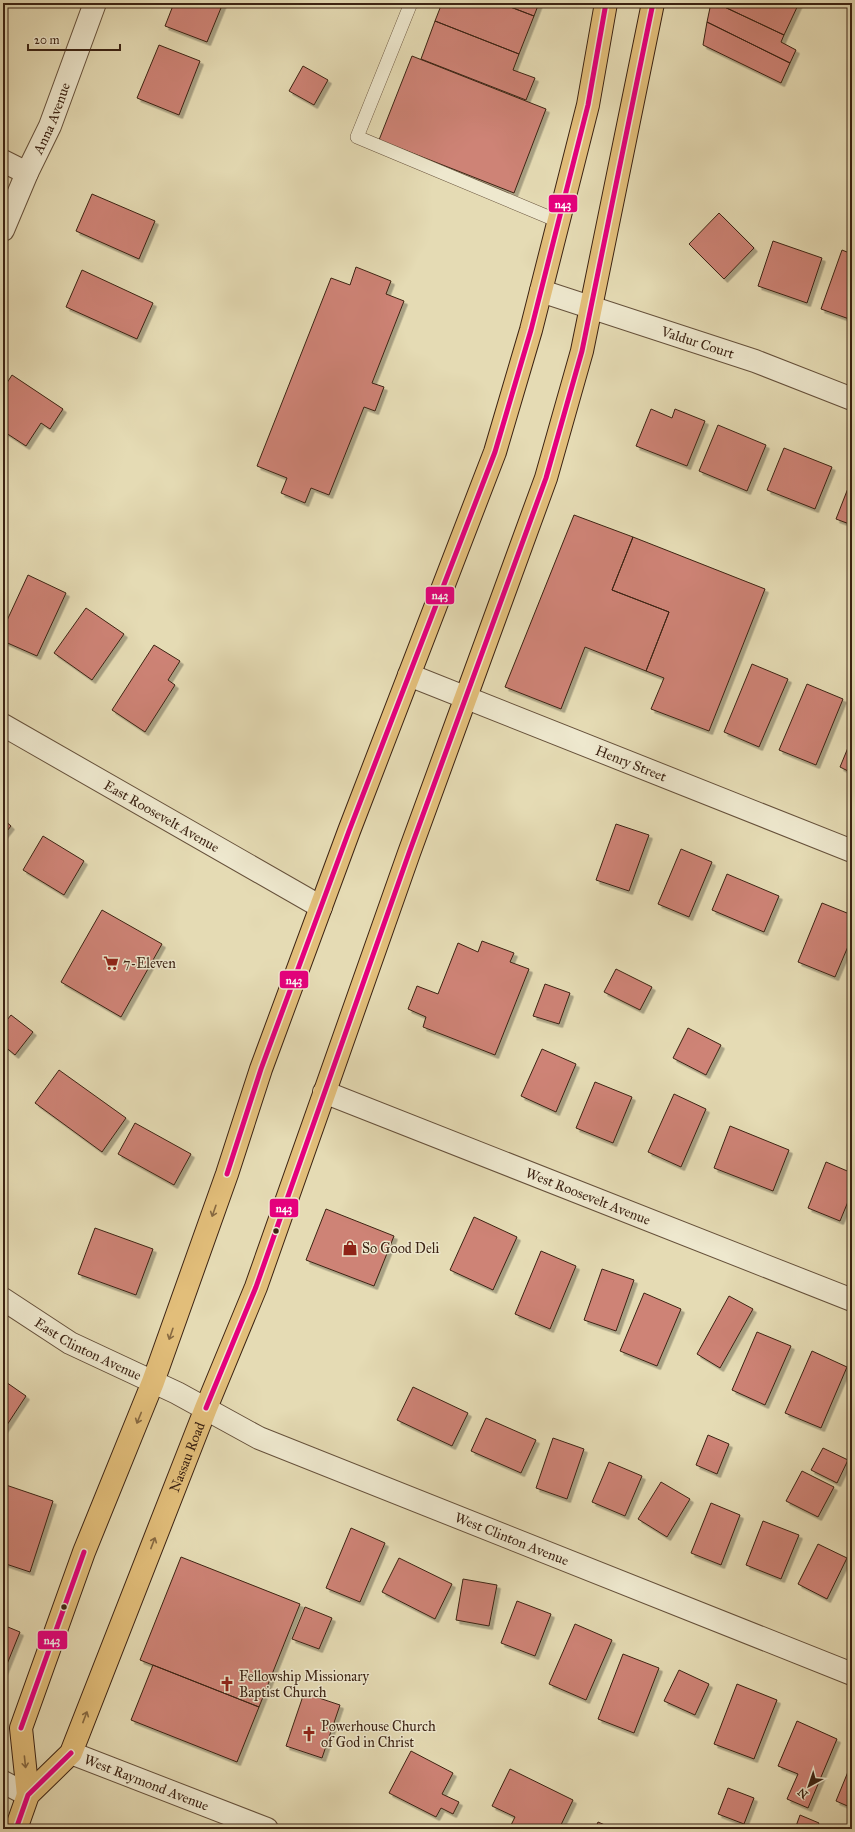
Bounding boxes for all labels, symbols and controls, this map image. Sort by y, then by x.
scale bar [28,26,120,52]
text: 20 m [34,33,60,47]
street label: Anna Avenue [29,80,74,158]
line badge: n43 [548,194,578,213]
text: n43 [555,198,571,212]
street label: Valdur Court [658,323,736,363]
line badge: n43 [425,586,455,605]
text: n43 [432,589,448,603]
street label: Henry Street [593,742,669,785]
street label: East Roosevelt Avenue [101,777,222,856]
supermarket icon: 7-Eleven [102,954,120,972]
place label: 7-Eleven [123,955,176,972]
line badge: n43 [279,970,309,989]
text: n43 [286,974,302,988]
street label: West Roosevelt Avenue [523,1164,653,1229]
line badge: n43 [269,1198,299,1218]
text: n43 [276,1202,292,1216]
one-way arrow [210,1204,217,1217]
unlabelled marker [271,1226,281,1236]
shop icon: So Good Deli [341,1239,359,1257]
place label: So Good Deli [362,1240,440,1257]
street label: East Clinton Avenue [31,1314,144,1384]
one-way arrow [166,1327,174,1339]
one-way arrow [134,1412,142,1424]
street label: Nassau Road [166,1420,209,1495]
street label: West Clinton Avenue [452,1509,571,1569]
one-way arrow [150,1538,157,1550]
unlabelled marker [59,1602,69,1612]
line badge: n43 [37,1630,68,1650]
text: n43 [44,1634,60,1648]
place label: Fellowship Missionary Baptist Church [239,1668,369,1701]
church icon: Fellowship Missionary Baptist Church [218,1675,236,1693]
one-way arrow [82,1711,90,1723]
place label: Powerhouse Church of God in Christ [321,1718,436,1751]
church icon: Powerhouse Church of God in Christ [300,1725,318,1743]
street label: West Raymond Avenue [82,1751,211,1815]
one-way arrow [21,1755,28,1768]
north arrow [789,1766,829,1806]
text: N [795,1785,811,1801]

